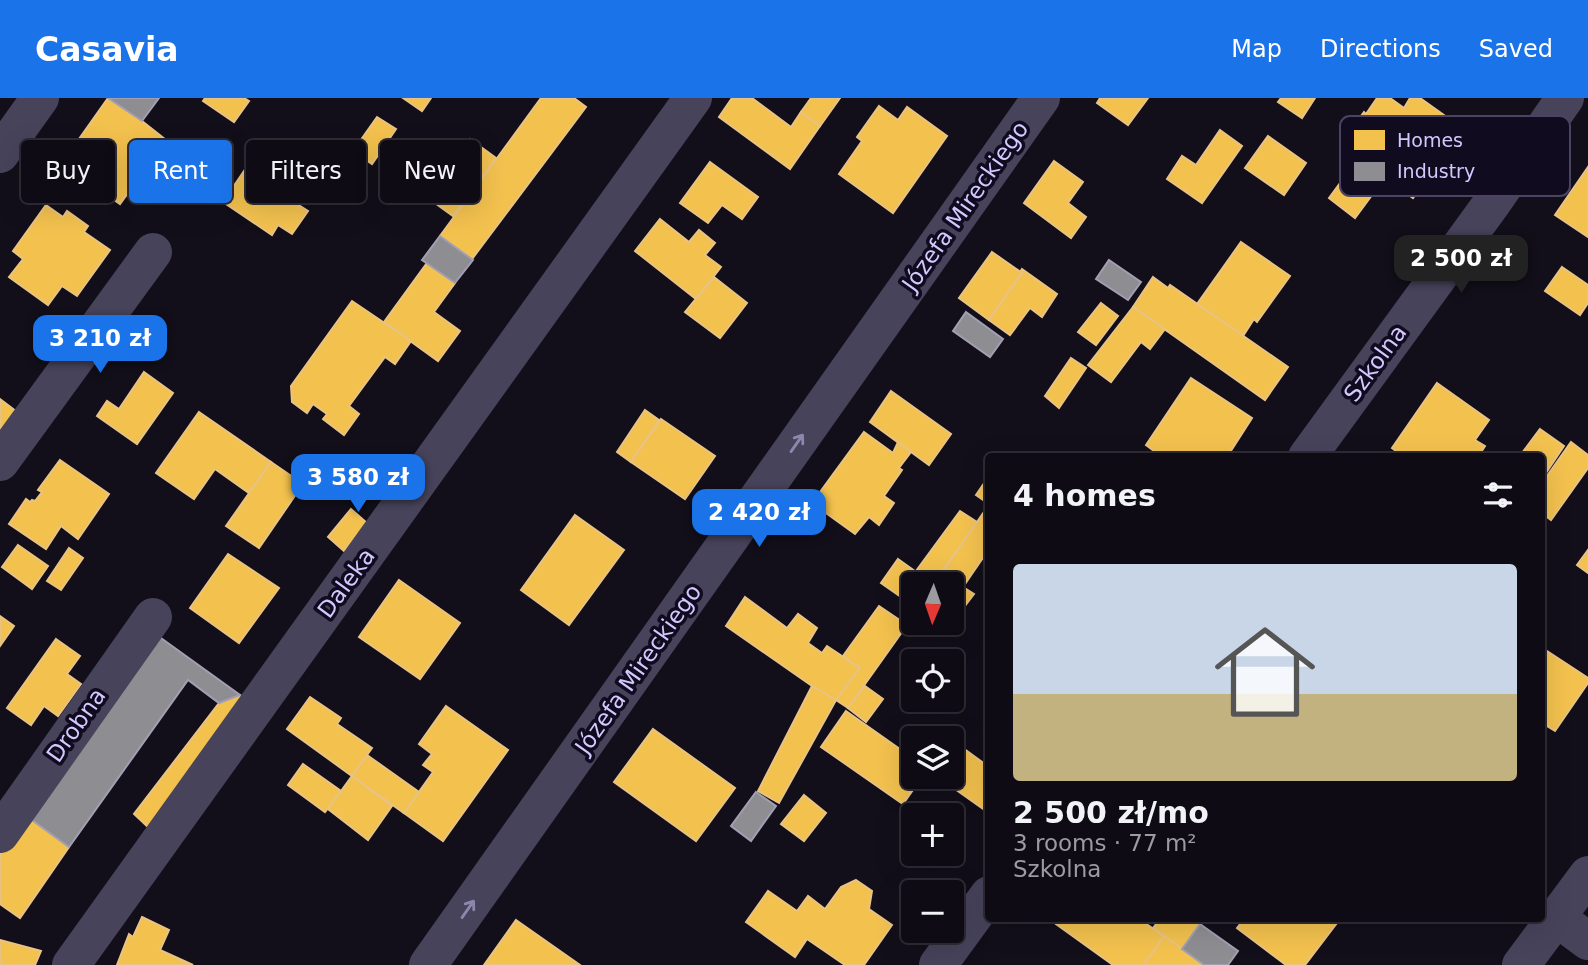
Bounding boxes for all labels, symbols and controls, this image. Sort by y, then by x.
text: Casavia [35,30,179,69]
text: Map [1231,35,1282,63]
text: Directions [1320,35,1441,63]
text: Saved [1479,35,1553,63]
street label: Józefa Mireckiego [896,116,1033,297]
legend [1340,116,1570,196]
text: Homes [1397,129,1463,151]
chip: Buy [21,140,115,203]
chip: Rent [129,140,232,203]
chip: Filters [246,140,366,203]
chip: New [380,140,480,203]
text: Industry [1397,160,1475,182]
pin: 2 500 zł [1389,236,1533,295]
text: 2 500 zł [1410,245,1512,271]
pin: 3 210 zł [28,316,172,375]
street label: Szkolna [1339,320,1411,406]
text: 3 210 zł [49,325,151,351]
one-way arrow [790,434,804,453]
pin: 3 580 zł [286,454,430,514]
text: 3 580 zł [307,464,409,490]
icon: filters [1479,476,1517,514]
text: 4 homes [1013,478,1156,513]
pin: 2 420 zł [687,490,831,549]
text: 2 420 zł [708,499,810,525]
street label: Daleka [312,543,380,623]
north arrow [901,572,964,635]
map controls [901,572,964,943]
street label: Józefa Mireckiego [569,579,706,760]
icon: home [1202,609,1328,735]
button: locate [901,649,964,712]
street label: Drobna [41,683,111,767]
button: layers [901,726,964,789]
text: 2 500 zł/mo [1013,795,1209,830]
button: + [901,803,964,866]
text: 3 rooms · 77 m² [1013,830,1197,856]
text: Szkolna [1013,856,1101,882]
button: − [901,880,964,943]
one-way arrow [461,900,475,919]

